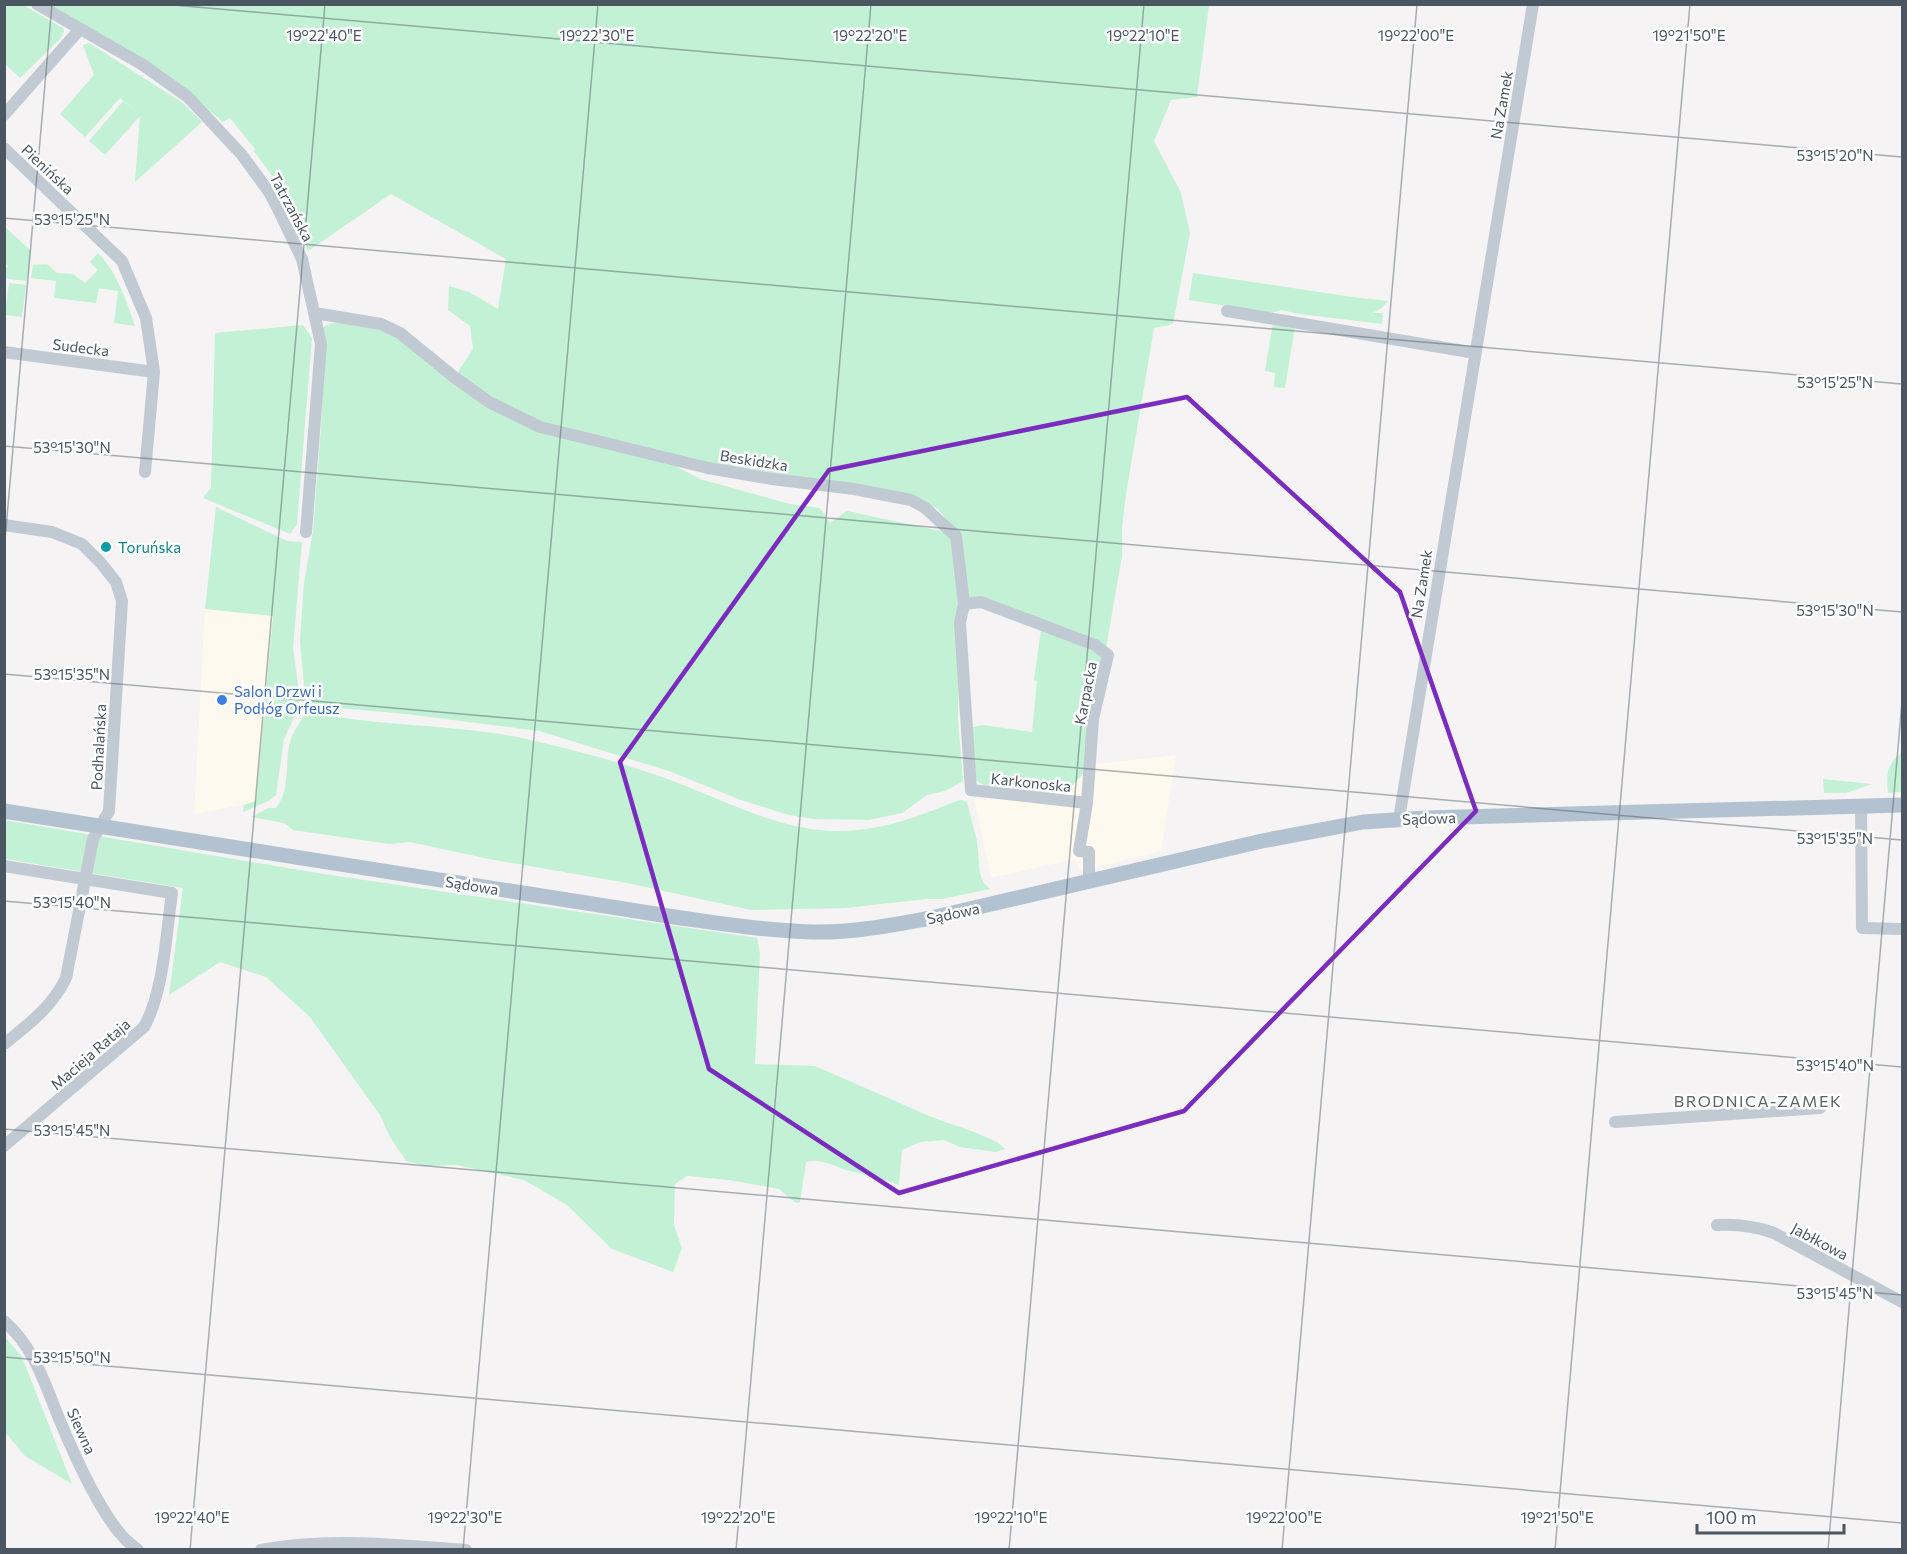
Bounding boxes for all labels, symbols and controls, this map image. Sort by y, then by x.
text: 19°22'40"E [286,26,362,44]
text: 19°22'30"E [559,26,635,44]
text: 19°22'20"E [833,26,907,44]
text: 19°22'10"E [1107,26,1180,44]
text: 19°22'00"E [1378,26,1454,44]
text: 19°21'50"E [1652,26,1726,44]
street label: Na Zamek [1486,69,1516,141]
street label: Pienińska [18,140,78,198]
text: 53°15'20"N [1796,146,1874,164]
street label: Tatrzańska [266,170,318,244]
text: 53°15'25"N [34,210,110,228]
street label: Sudecka [52,335,110,359]
text: 53°15'25"N [1797,373,1873,391]
text: 53°15'30"N [33,438,111,456]
street label: Beskidzka [719,446,789,474]
place label: Toruńska [118,538,181,556]
marker: Toruńska [99,540,113,554]
street label: Na Zamek [1407,548,1435,620]
text: 53°15'30"N [1796,601,1874,619]
street label: Karpacka [1070,660,1100,726]
text: 53°15'35"N [34,665,110,683]
place label: Salon Drzwi i Podłóg Orfeusz [234,682,340,717]
marker: Salon Drzwi i Podłóg Orfeusz [215,693,229,707]
street label: Podhalańska [87,703,109,791]
street label: Karkonoska [990,769,1072,795]
street label: Sądowa [1402,808,1456,828]
text: 53°15'35"N [1797,829,1873,847]
street label: Sądowa [444,872,500,898]
text: 53°15'40"N [33,893,111,911]
street label: Sądowa [925,899,981,927]
street label: Macieja Rataja [47,1015,133,1093]
text: 53°15'40"N [1796,1056,1874,1074]
district label: BRODNICA-ZAMEK [1674,1091,1842,1110]
text: 53°15'45"N [34,1121,110,1139]
street label: Jabłkowa [1788,1219,1852,1263]
text: 53°15'45"N [1797,1284,1873,1302]
text: 53°15'50"N [33,1348,111,1366]
street label: Siewna [64,1405,100,1457]
scale bar [1697,1497,1844,1535]
text: 100 m [1706,1506,1756,1528]
text: 19°22'40"E [154,1508,230,1526]
text: 19°22'30"E [427,1508,503,1526]
text: 19°22'20"E [701,1508,775,1526]
text: 19°22'10"E [975,1508,1048,1526]
text: 19°22'00"E [1246,1508,1322,1526]
text: 19°21'50"E [1520,1508,1594,1526]

